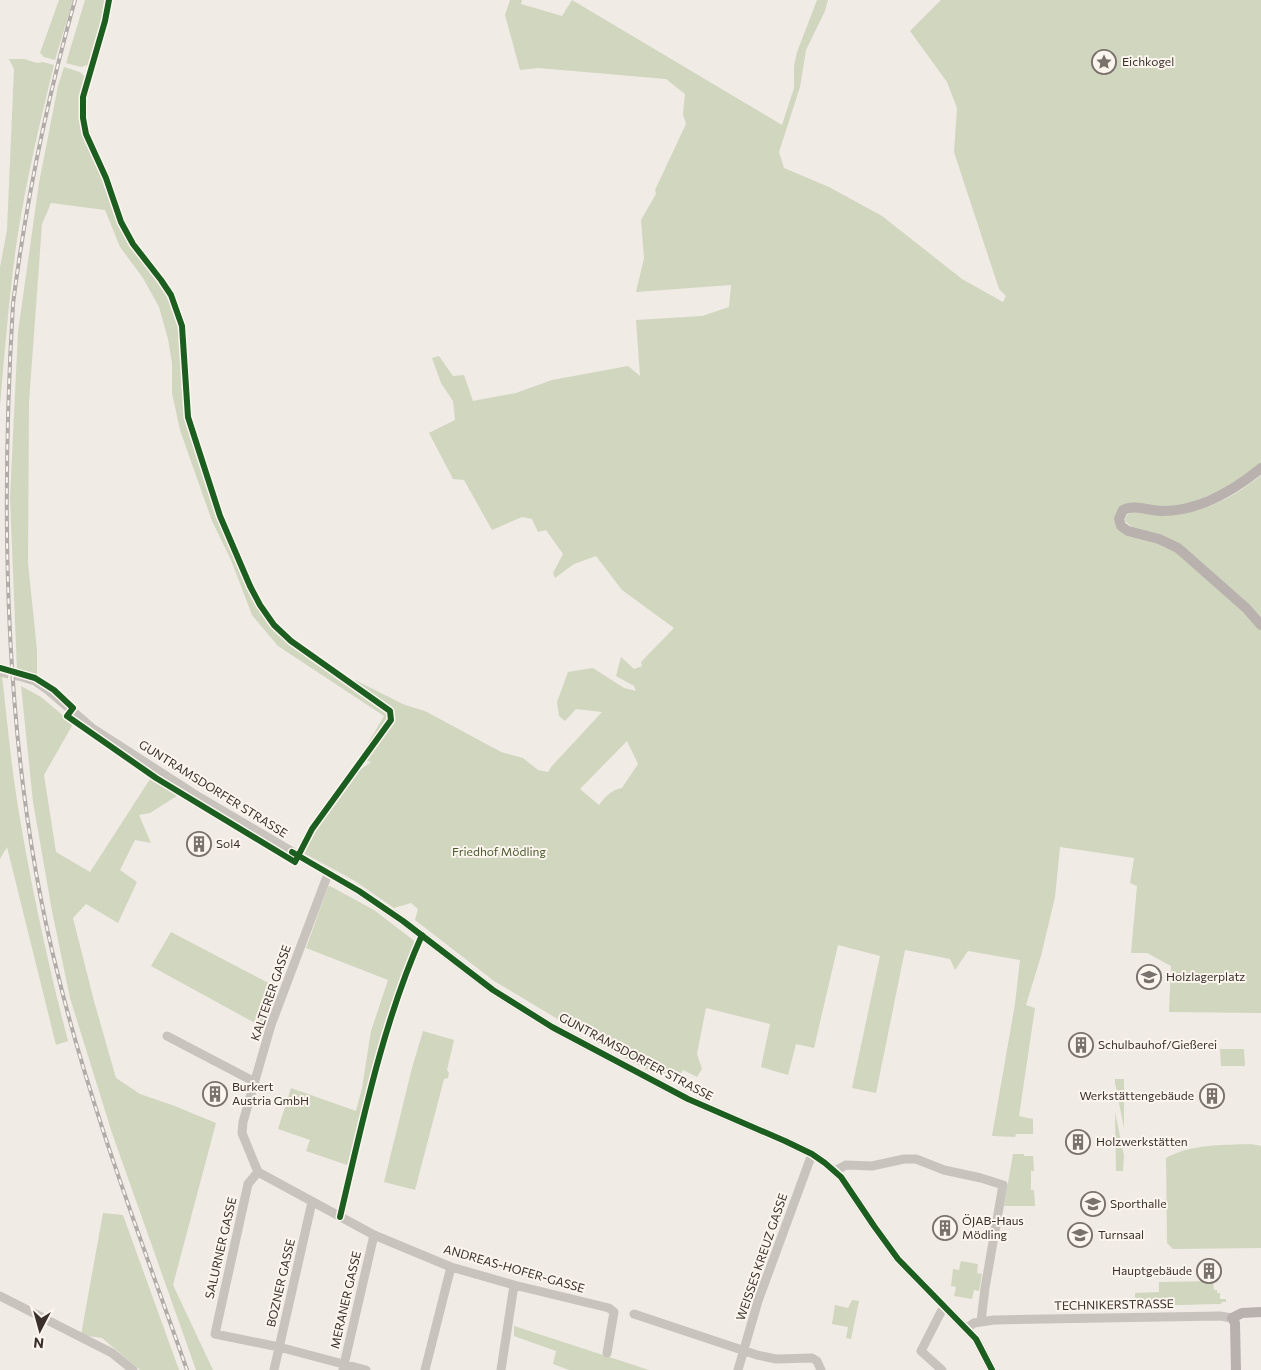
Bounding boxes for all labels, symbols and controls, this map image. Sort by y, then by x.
place icon: Eichkogel [1091,49,1117,75]
place label: Eichkogel [1122,54,1174,68]
street label: GUNTRAMSDORFER STRASSE [137,737,290,840]
building icon: Sol4 [186,831,212,857]
place label: Sol4 [216,836,240,850]
park label: Friedhof Mödling [452,844,546,858]
street label: KALTERER GASSE [247,943,293,1043]
school or university icon: Holzlagerplatz [1136,964,1162,990]
place label: Holzlagerplatz [1166,969,1245,983]
street label: GUNTRAMSDORFER STRASSE [557,1009,716,1103]
building icon: Schulbauhof/Gießerei [1068,1032,1094,1058]
place label: Schulbauhof/Gießerei [1098,1037,1217,1051]
place label: Burkert Austria GmbH [232,1079,309,1107]
building icon: Burkert Austria GmbH [202,1081,228,1107]
building icon: Werkstättengebäude [1199,1083,1225,1109]
place label: Werkstättengebäude [1079,1088,1194,1102]
building icon: Holzwerkstätten [1065,1129,1091,1155]
place label: Holzwerkstätten [1096,1134,1188,1148]
street label: WEISSES KREUZ GASSE [733,1191,789,1322]
school or university icon: Sporthalle [1080,1191,1106,1217]
street label: SALURNER GASSE [202,1196,239,1300]
place label: Sporthalle [1110,1196,1167,1210]
place label: ÖJAB-Haus Mödling [962,1213,1024,1241]
building icon: ÖJAB-Haus Mödling [932,1215,958,1241]
school or university icon: Turnsaal [1067,1222,1093,1248]
place label: Turnsaal [1098,1227,1144,1241]
street label: BOZNER GASSE [263,1237,297,1328]
street label: ANDREAS-HOFER-GASSE [442,1241,586,1295]
street label: MERANER GASSE [327,1250,363,1350]
building icon: Hauptgebäude [1196,1258,1222,1284]
place label: Hauptgebäude [1112,1263,1192,1277]
street label: TECHNIKERSTRASSE [1054,1296,1174,1312]
north arrow [15,1305,65,1355]
text: N [32,1334,45,1352]

